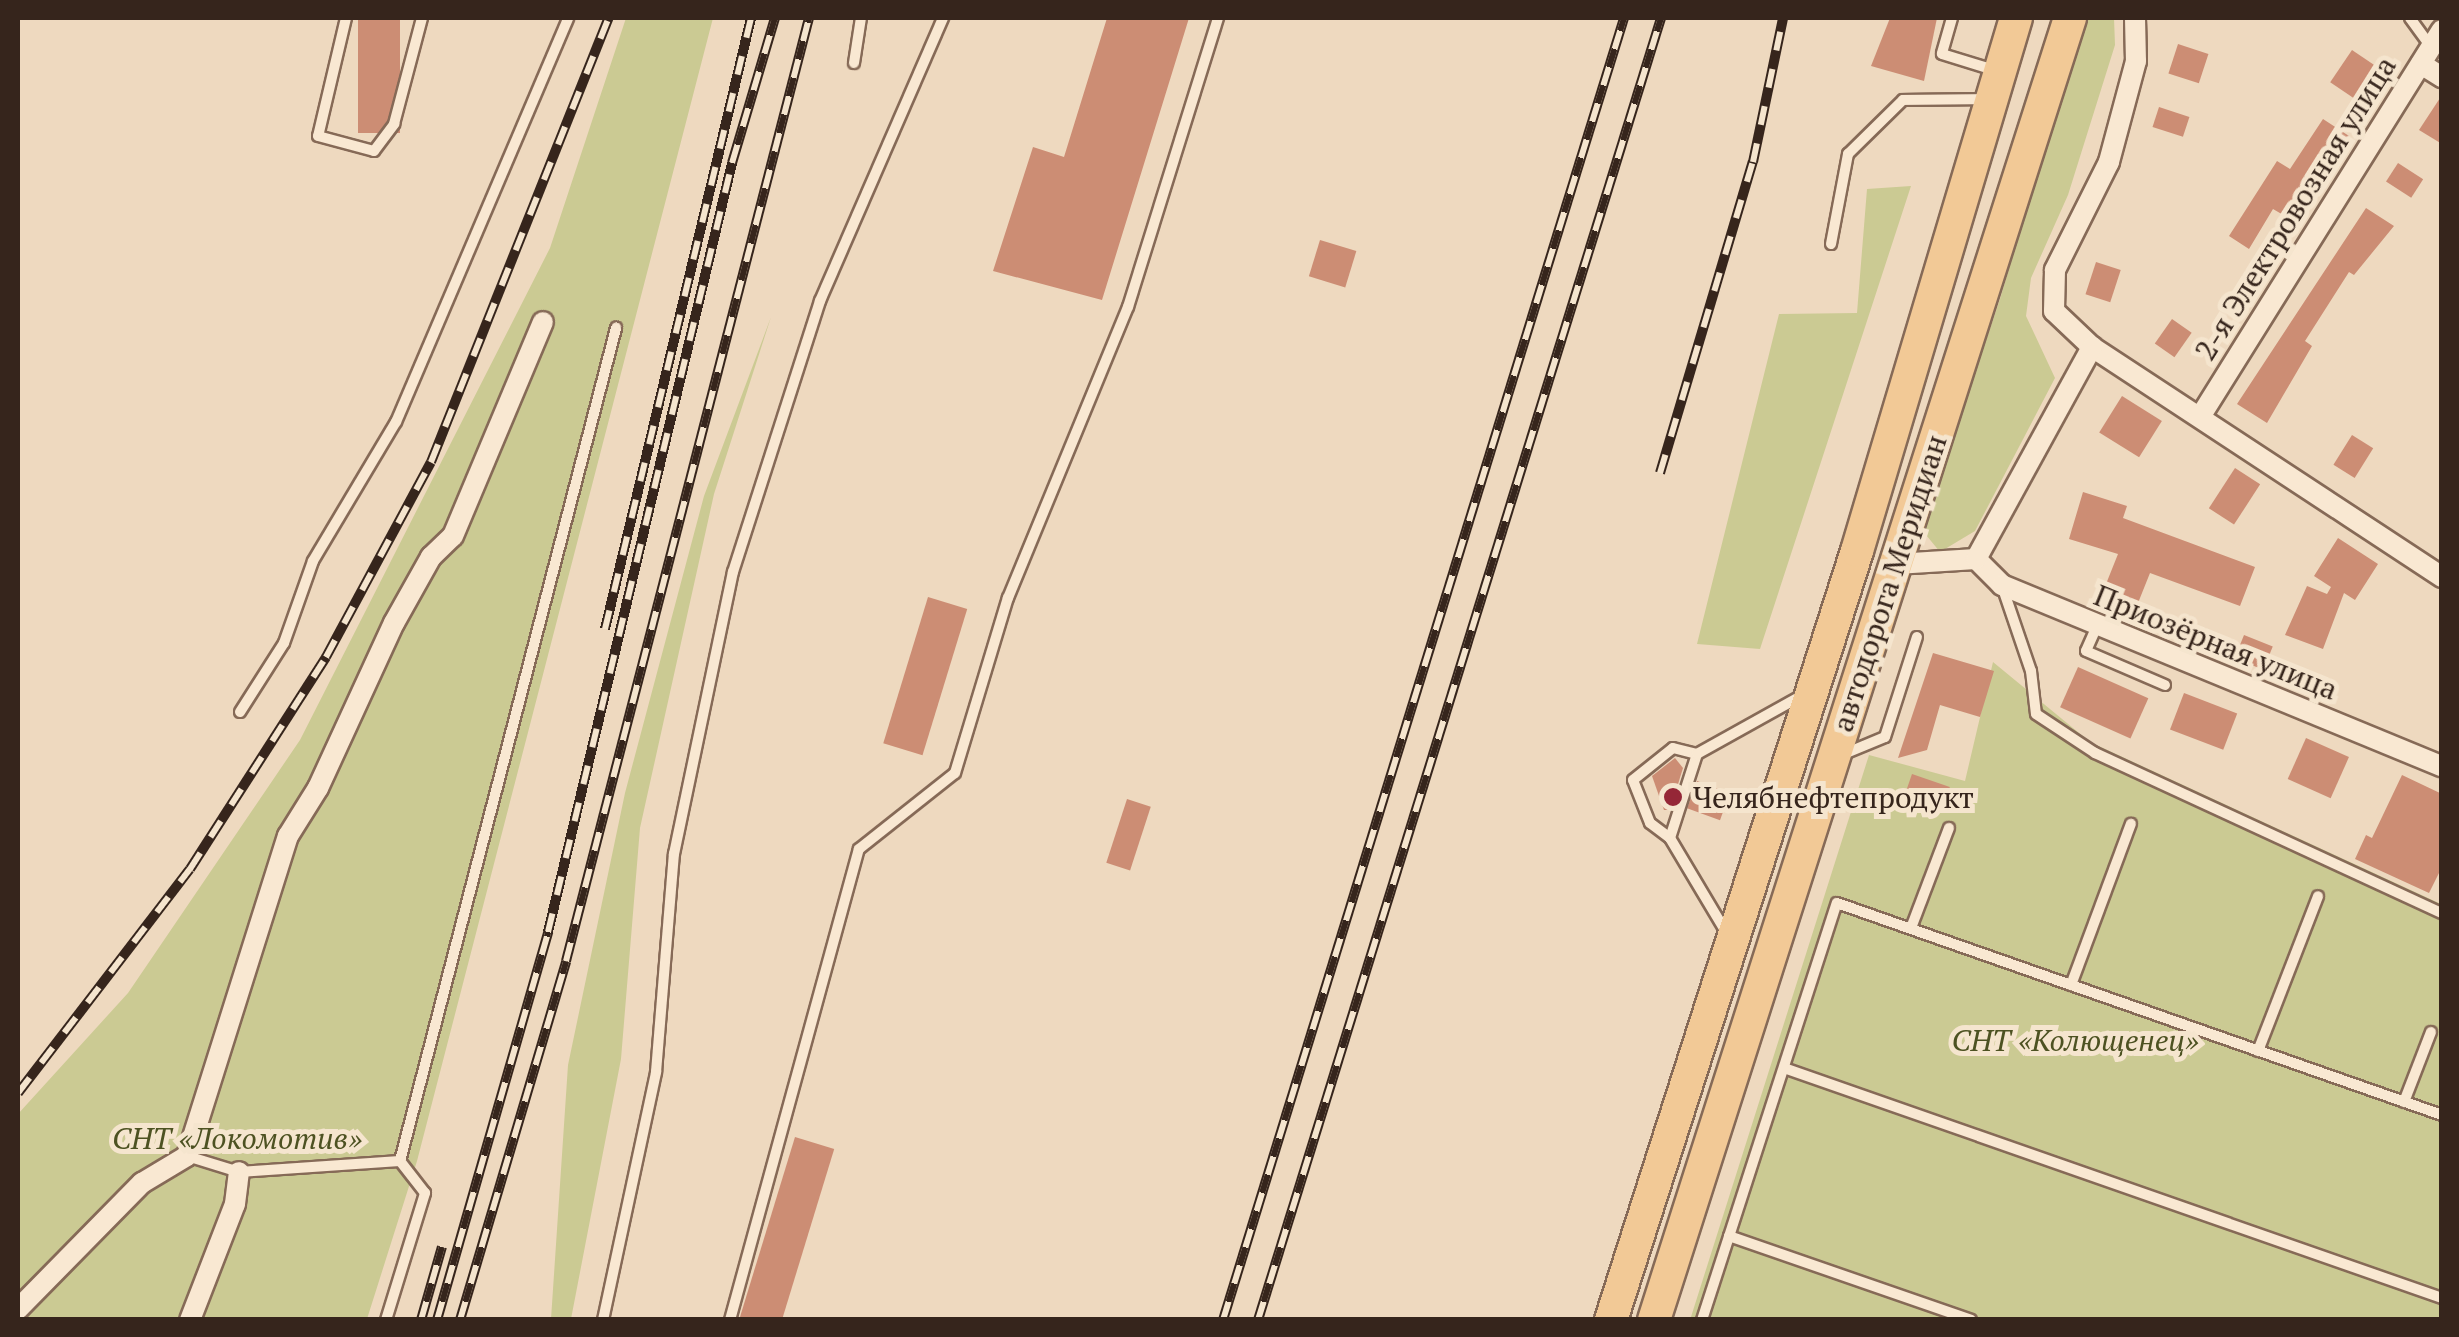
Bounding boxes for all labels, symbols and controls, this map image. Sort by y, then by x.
street label: 2-я Электровозная улица [2187,49,2403,367]
street label: автодорога Меридиан [1824,430,1954,736]
street label: Приозёрная улица [2089,577,2343,707]
place label: Челябнефтепродукт [1693,779,1974,815]
marker: Челябнефтепродукт [1662,786,1684,808]
park label: СНТ «Колющенец» [1951,1022,2199,1058]
park label: СНТ «Локомотив» [112,1120,362,1156]

